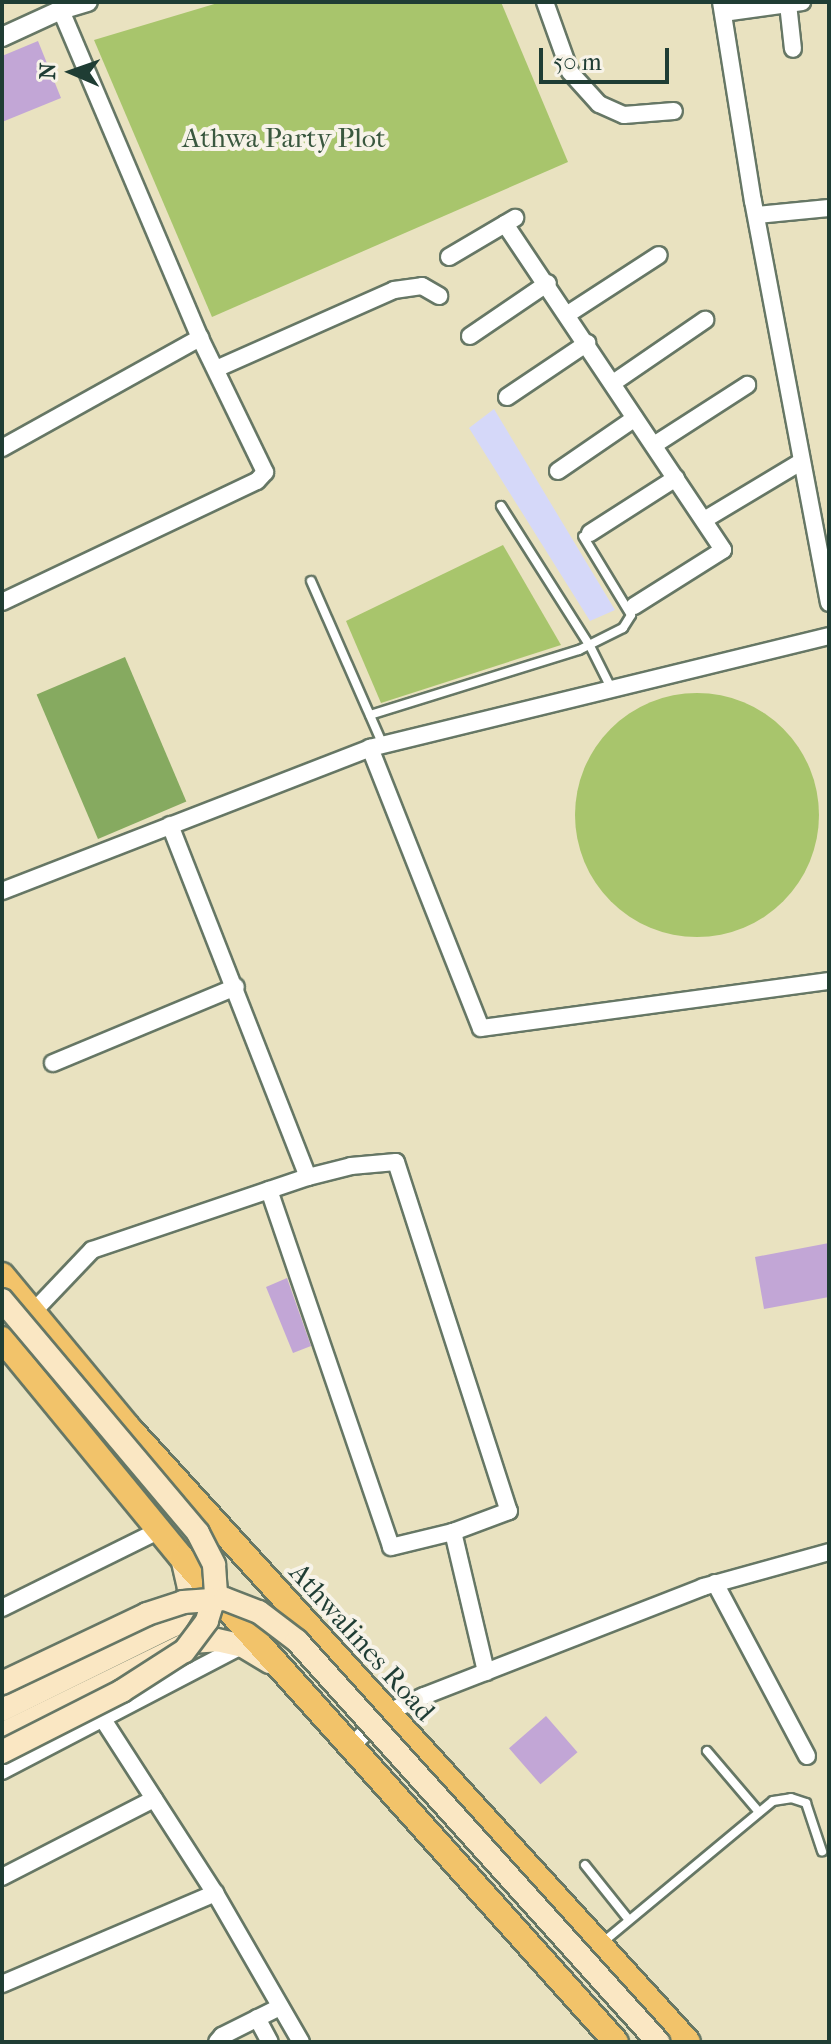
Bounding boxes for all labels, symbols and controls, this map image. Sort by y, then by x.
north arrow [32,32,112,112]
scale bar [543,32,673,82]
text: 50 m [553,48,602,76]
text: N [35,62,61,80]
park label: Athwa Party Plot [182,121,386,155]
street label: Athwalines Road [282,1556,442,1728]

